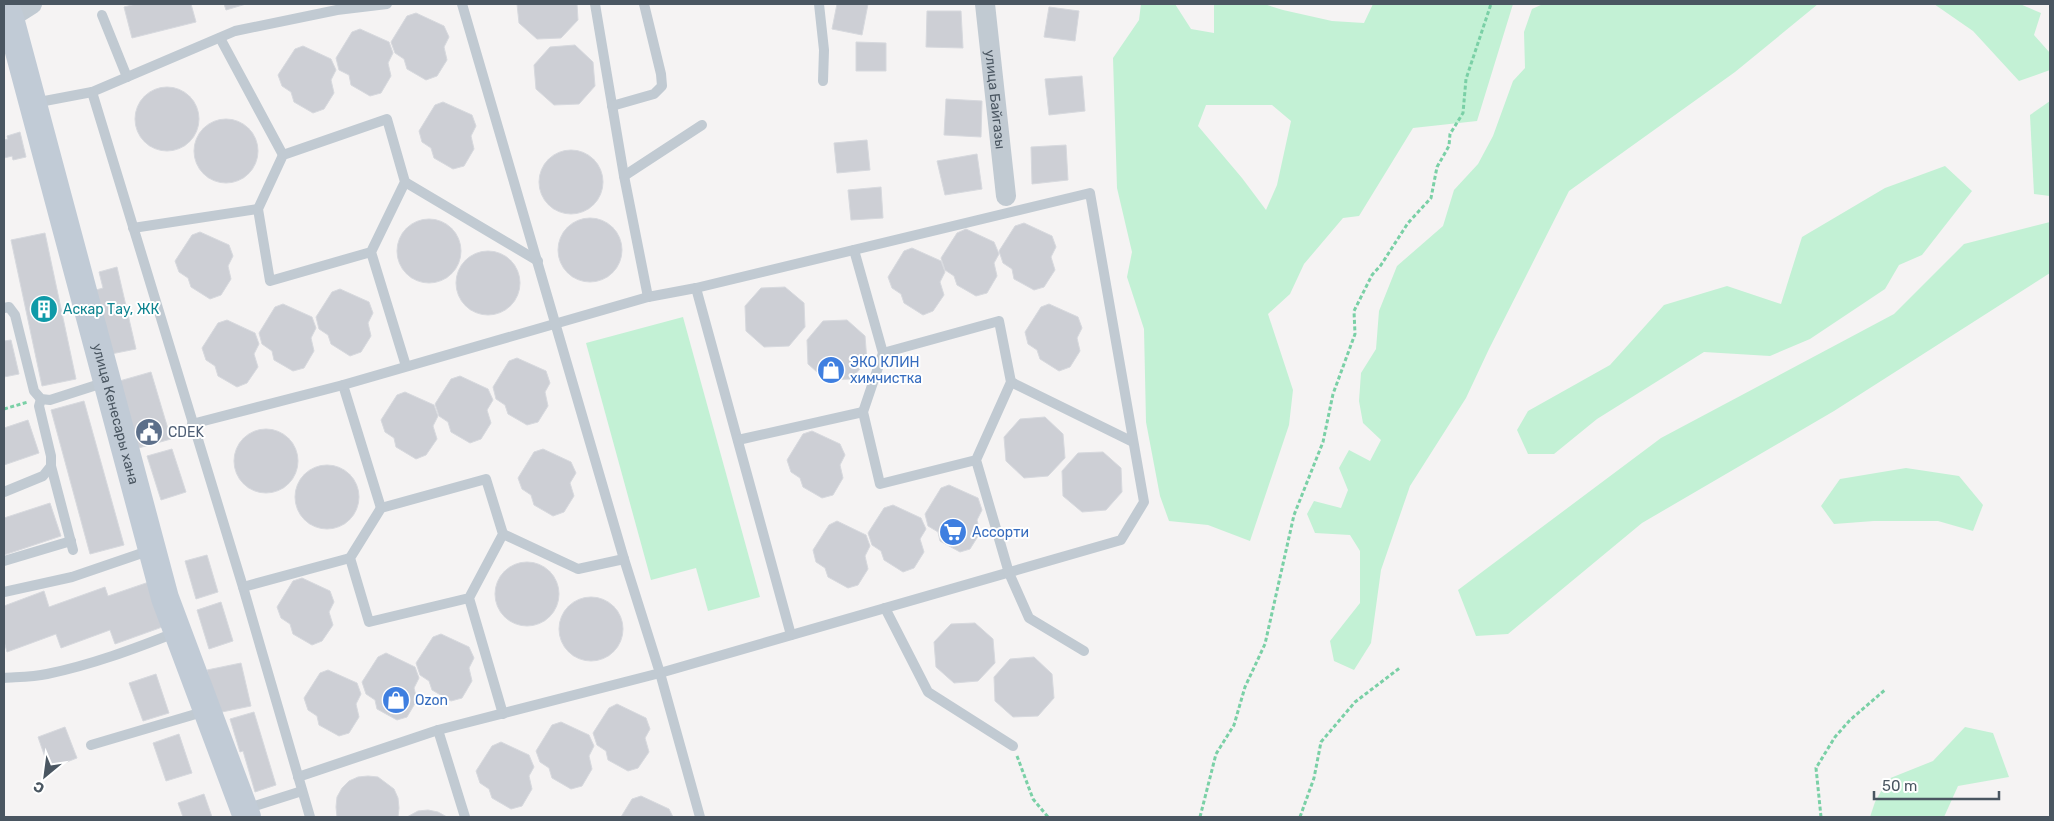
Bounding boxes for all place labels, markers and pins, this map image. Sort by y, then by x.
building icon: Аскар Тау, ЖК [29,294,59,324]
place label: Аскар Тау, ЖК [63,301,160,318]
place label: ЭКО КЛИН химчистка [850,354,922,387]
shop icon: ЭКО КЛИН химчистка [816,355,846,385]
public building icon: CDEK [134,417,164,447]
place label: CDEK [168,424,204,441]
supermarket icon: Ассорти [938,517,968,547]
place label: Ассорти [972,524,1029,541]
shop icon: Ozon [381,685,411,715]
place label: Ozon [415,692,448,709]

